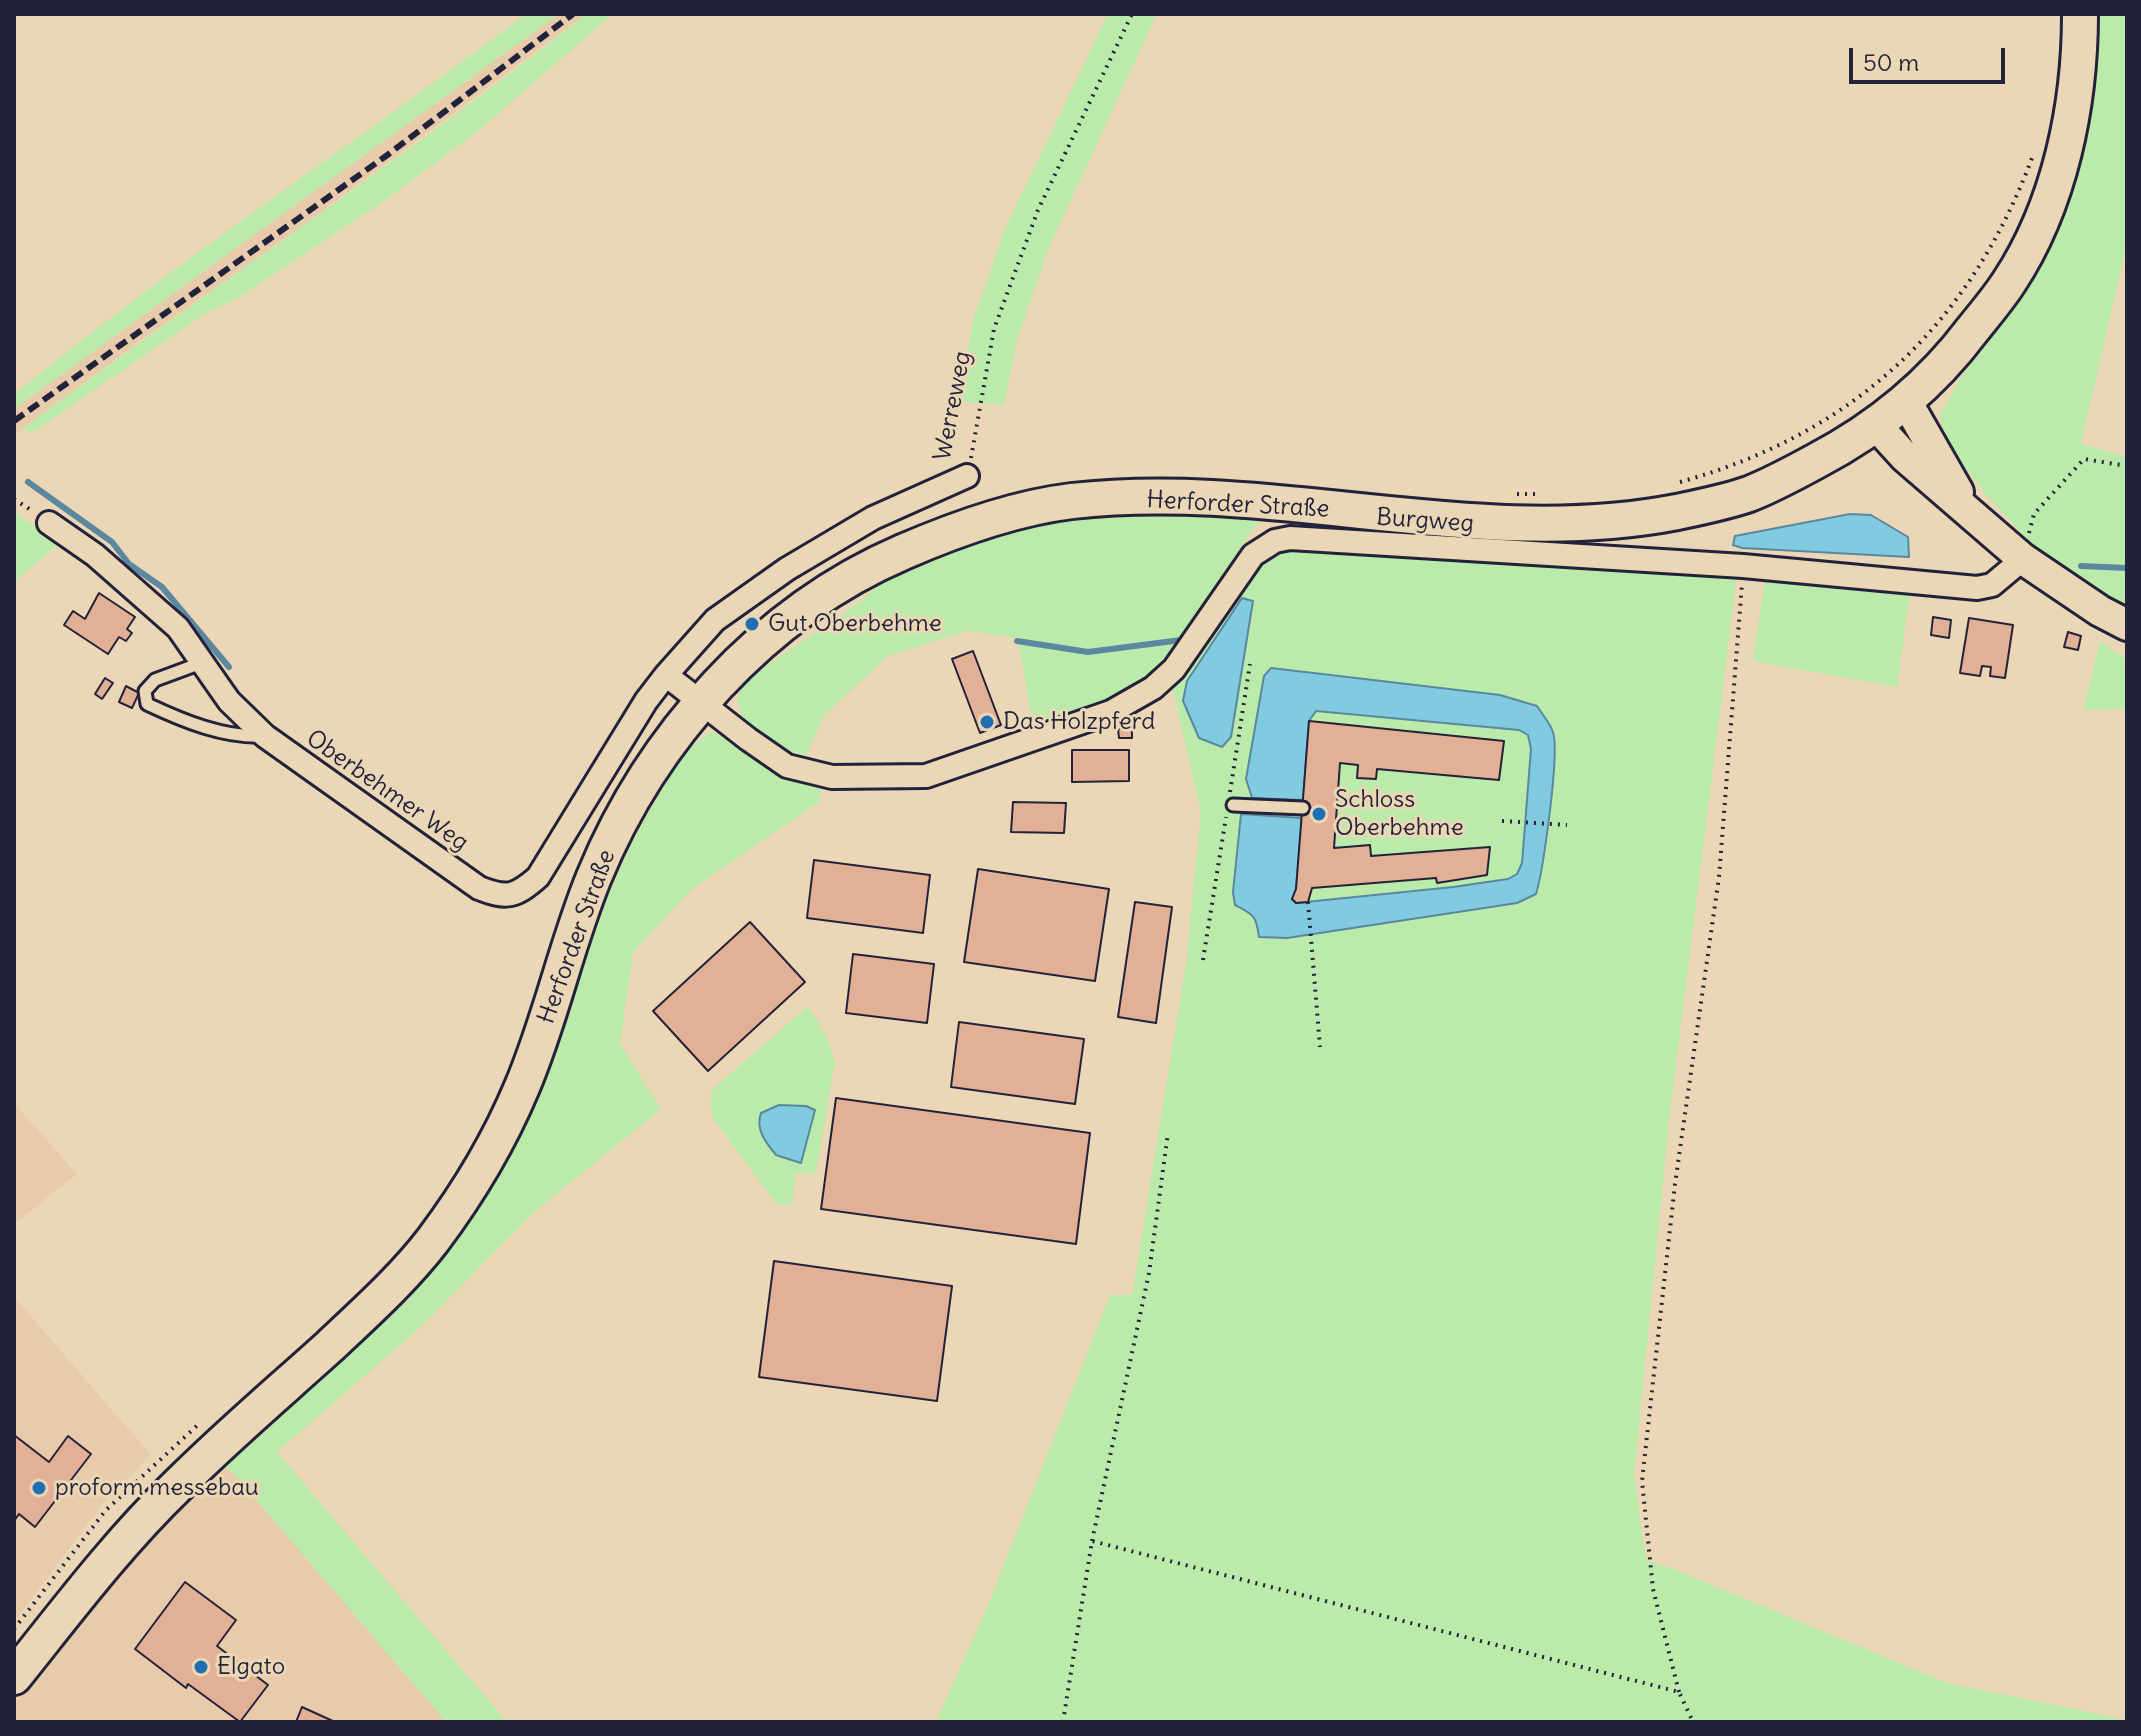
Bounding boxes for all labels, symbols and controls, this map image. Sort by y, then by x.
scale bar [1853,32,2009,82]
text: 50 m [1863,47,1919,77]
street label: Werreweg [928,349,978,463]
street label: Herforder Straße [1146,486,1330,524]
street label: Burgweg [1375,503,1475,539]
place label: Gut Oberbehme [768,610,942,638]
marker: Gut Oberbehme [743,615,761,633]
place label: Das Holzpferd [1003,708,1155,736]
marker: Das Holzpferd [978,713,996,731]
street label: Oberbehmer Weg [300,724,474,858]
place label: Schloss Oberbehme [1335,786,1464,842]
marker: Schloss Oberbehme [1310,805,1328,823]
street label: Herforder Straße [532,846,622,1028]
place label: proform messebau [55,1474,259,1502]
marker: proform messebau [30,1479,48,1497]
place label: Elgato [217,1653,285,1681]
marker: Elgato [192,1658,210,1676]

